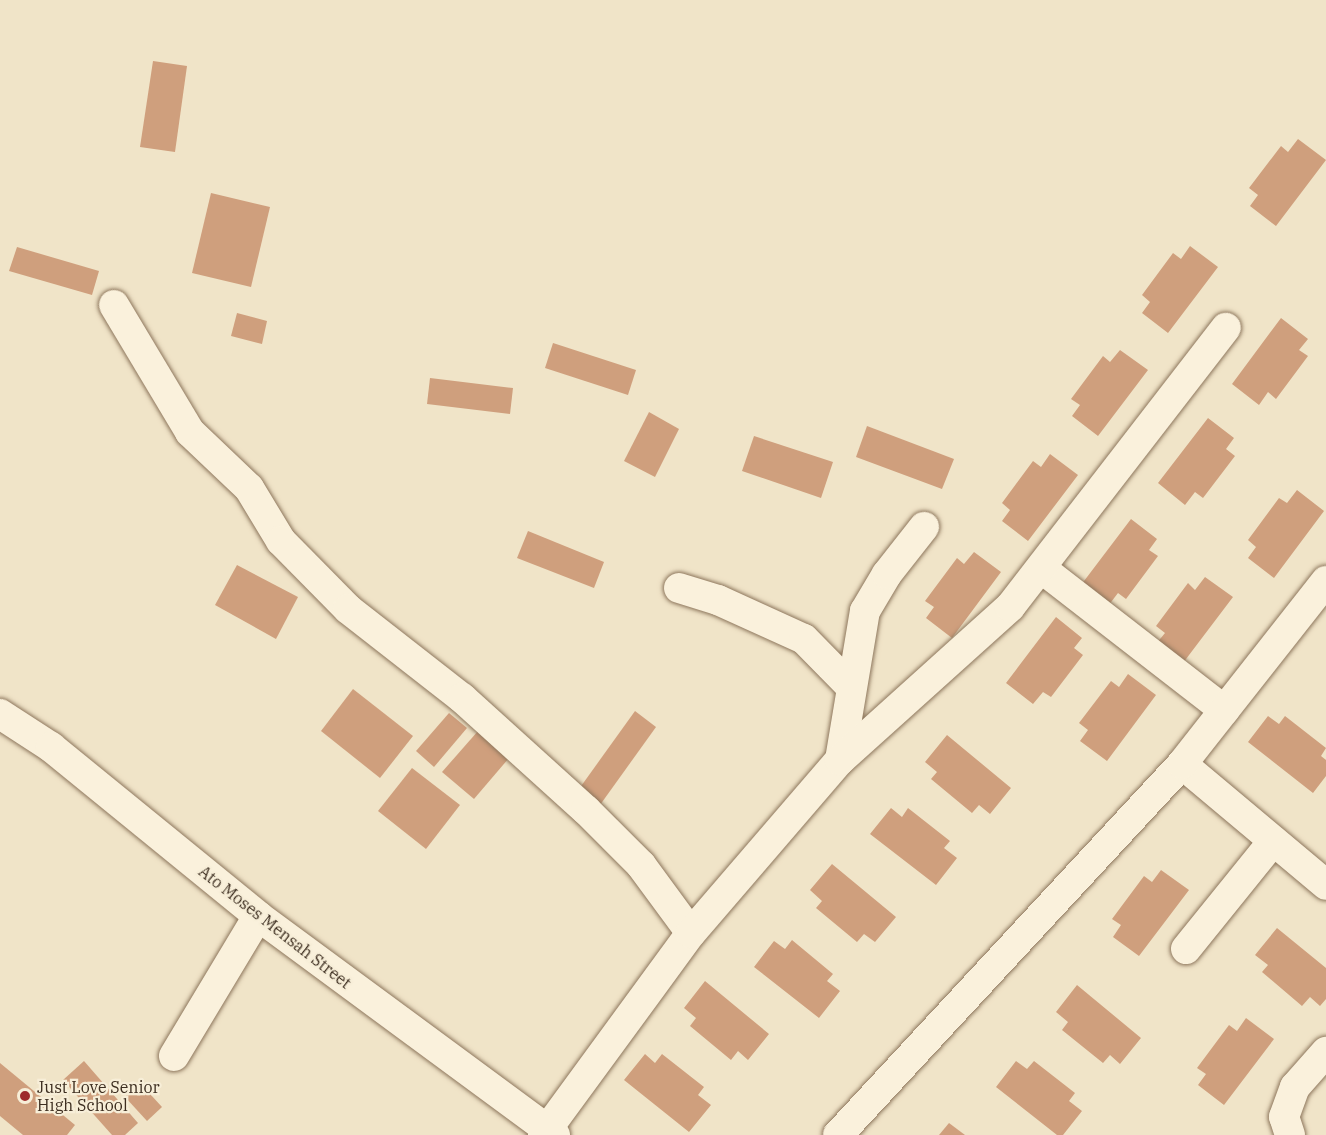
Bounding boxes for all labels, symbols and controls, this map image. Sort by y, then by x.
street label: Ato Moses Mensah Street [195,862,355,992]
place label: Just Love Senior High School [37,1077,160,1115]
marker: Just Love Senior High School [18,1089,32,1103]

